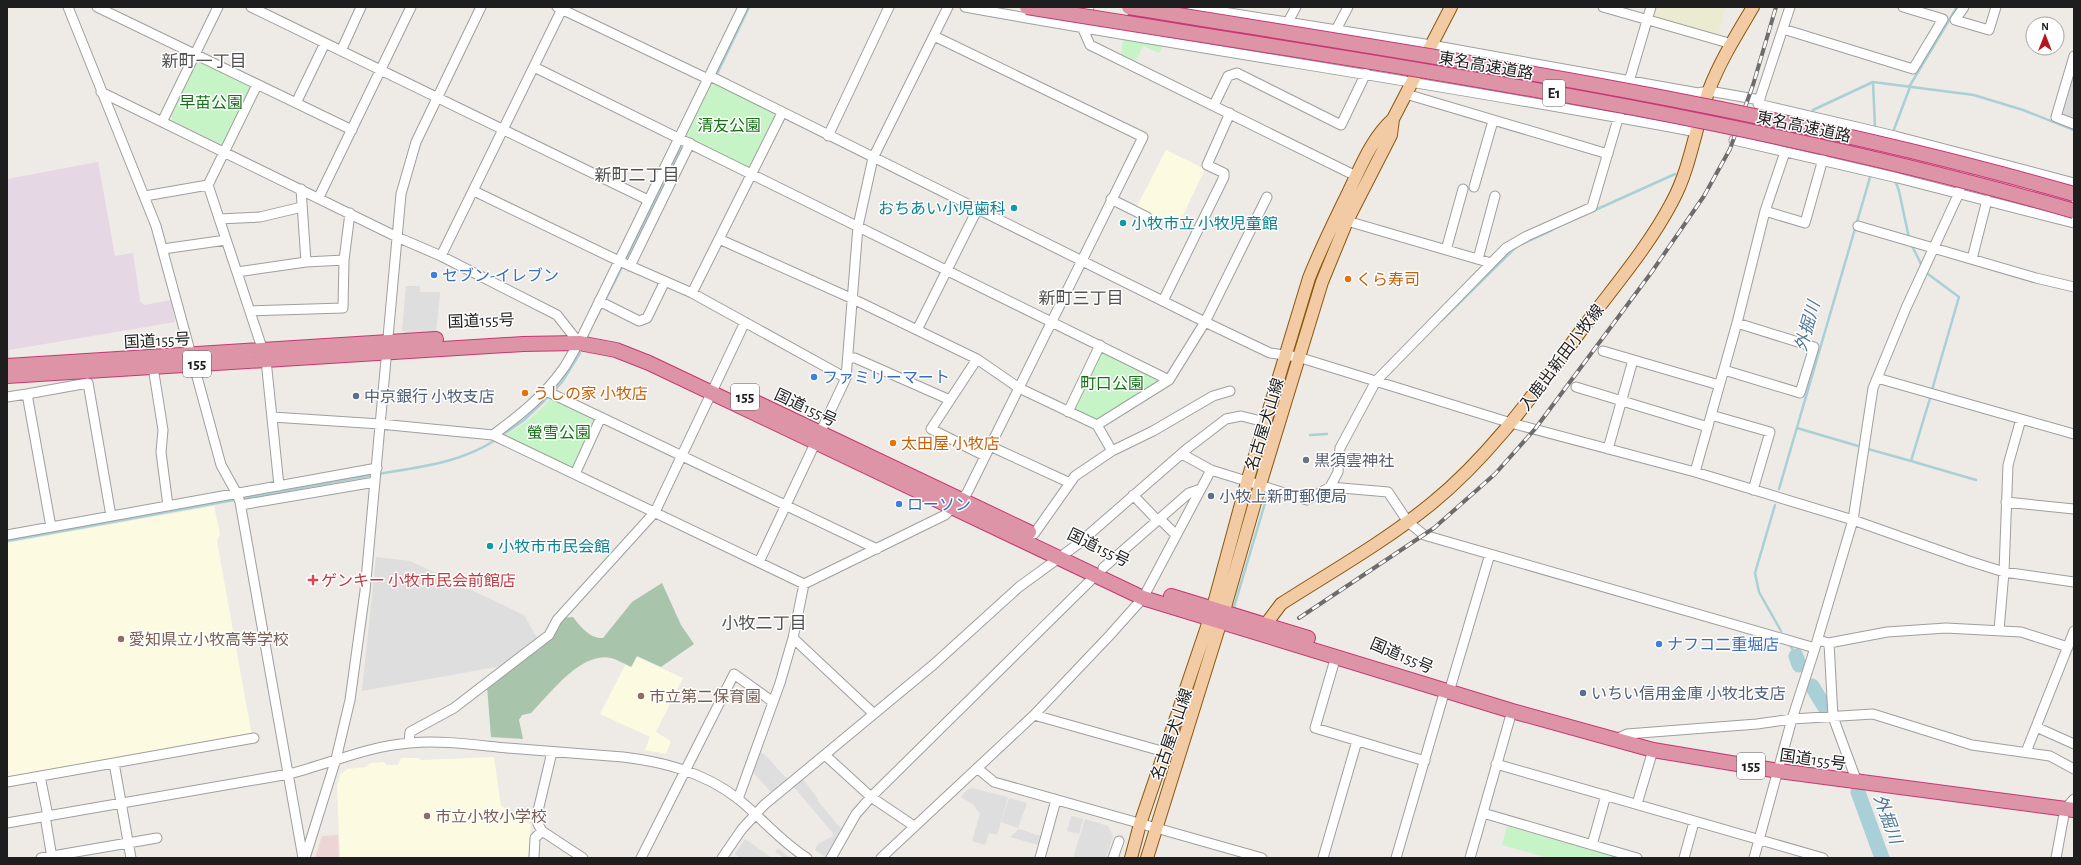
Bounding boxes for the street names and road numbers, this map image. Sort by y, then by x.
street label: 東名高速道路 [1437,49,1535,82]
road number: E1 [1543,80,1565,106]
street label: 東名高速道路 [1755,108,1853,145]
street label: 入鹿出新田小牧線 [1516,301,1607,414]
street label: 国道155号 [447,311,515,330]
street label: 国道155号 [123,330,191,351]
road number: 155 [183,351,211,377]
street label: 名古屋犬山線 [1242,376,1287,473]
road number: 155 [731,384,759,410]
street label: 国道155号 [772,386,840,429]
street label: 国道155号 [1065,525,1133,570]
street label: 国道155号 [1368,635,1436,676]
street label: 名古屋犬山線 [1148,686,1195,782]
street label: 国道155号 [1779,746,1847,773]
road number: 155 [1737,753,1765,779]

